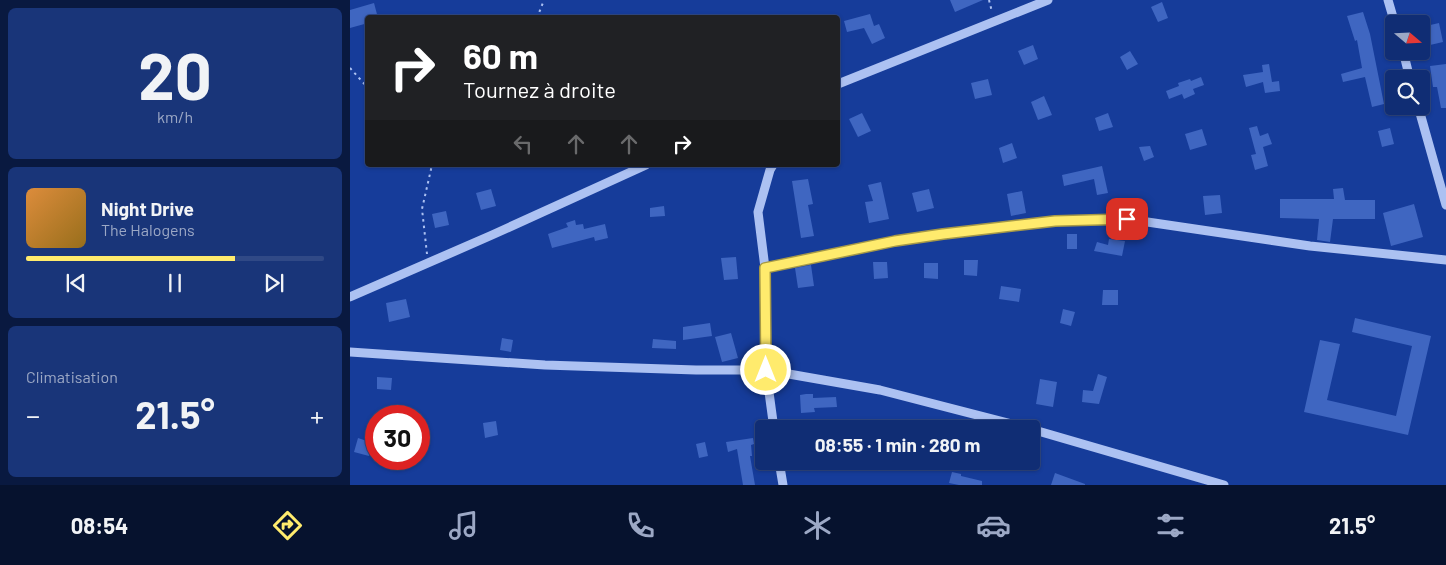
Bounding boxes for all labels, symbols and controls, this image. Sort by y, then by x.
north arrow [1385,15,1430,60]
map controls [1385,15,1430,115]
text: 60 m [463,34,538,76]
text: 20 [138,35,212,113]
icon: right [380,35,445,100]
button: search [1385,70,1430,115]
text: Tournez à droite [463,76,616,102]
text: km/h [157,107,193,126]
icon: left [509,130,537,158]
icon: ahead [562,130,590,158]
icon: ahead [615,130,643,158]
icon: right [668,130,696,158]
text: Night Drive [101,197,194,220]
pin [1106,198,1148,240]
icon: arrive [1113,205,1141,233]
text: The Halogens [101,220,195,239]
icon: previous [62,269,90,297]
icon: pause [161,269,189,297]
icon: next [260,269,288,297]
position arrow [739,343,791,395]
text: Climatisation [26,367,118,386]
text: 21.5° [135,391,215,437]
text: − [26,398,40,432]
text: + [310,398,324,432]
speed limit sign: 30 [365,405,430,470]
text: 08:55 · 1 min · 280 m [815,433,980,456]
icon: directions [270,508,305,543]
icon: music [446,508,481,543]
icon: phone [623,508,658,543]
icon: climate [800,508,835,543]
icon: car [976,508,1011,543]
icon: filters [1153,508,1188,543]
text: 08:54 [71,512,128,538]
text: 21.5° [1329,512,1375,538]

